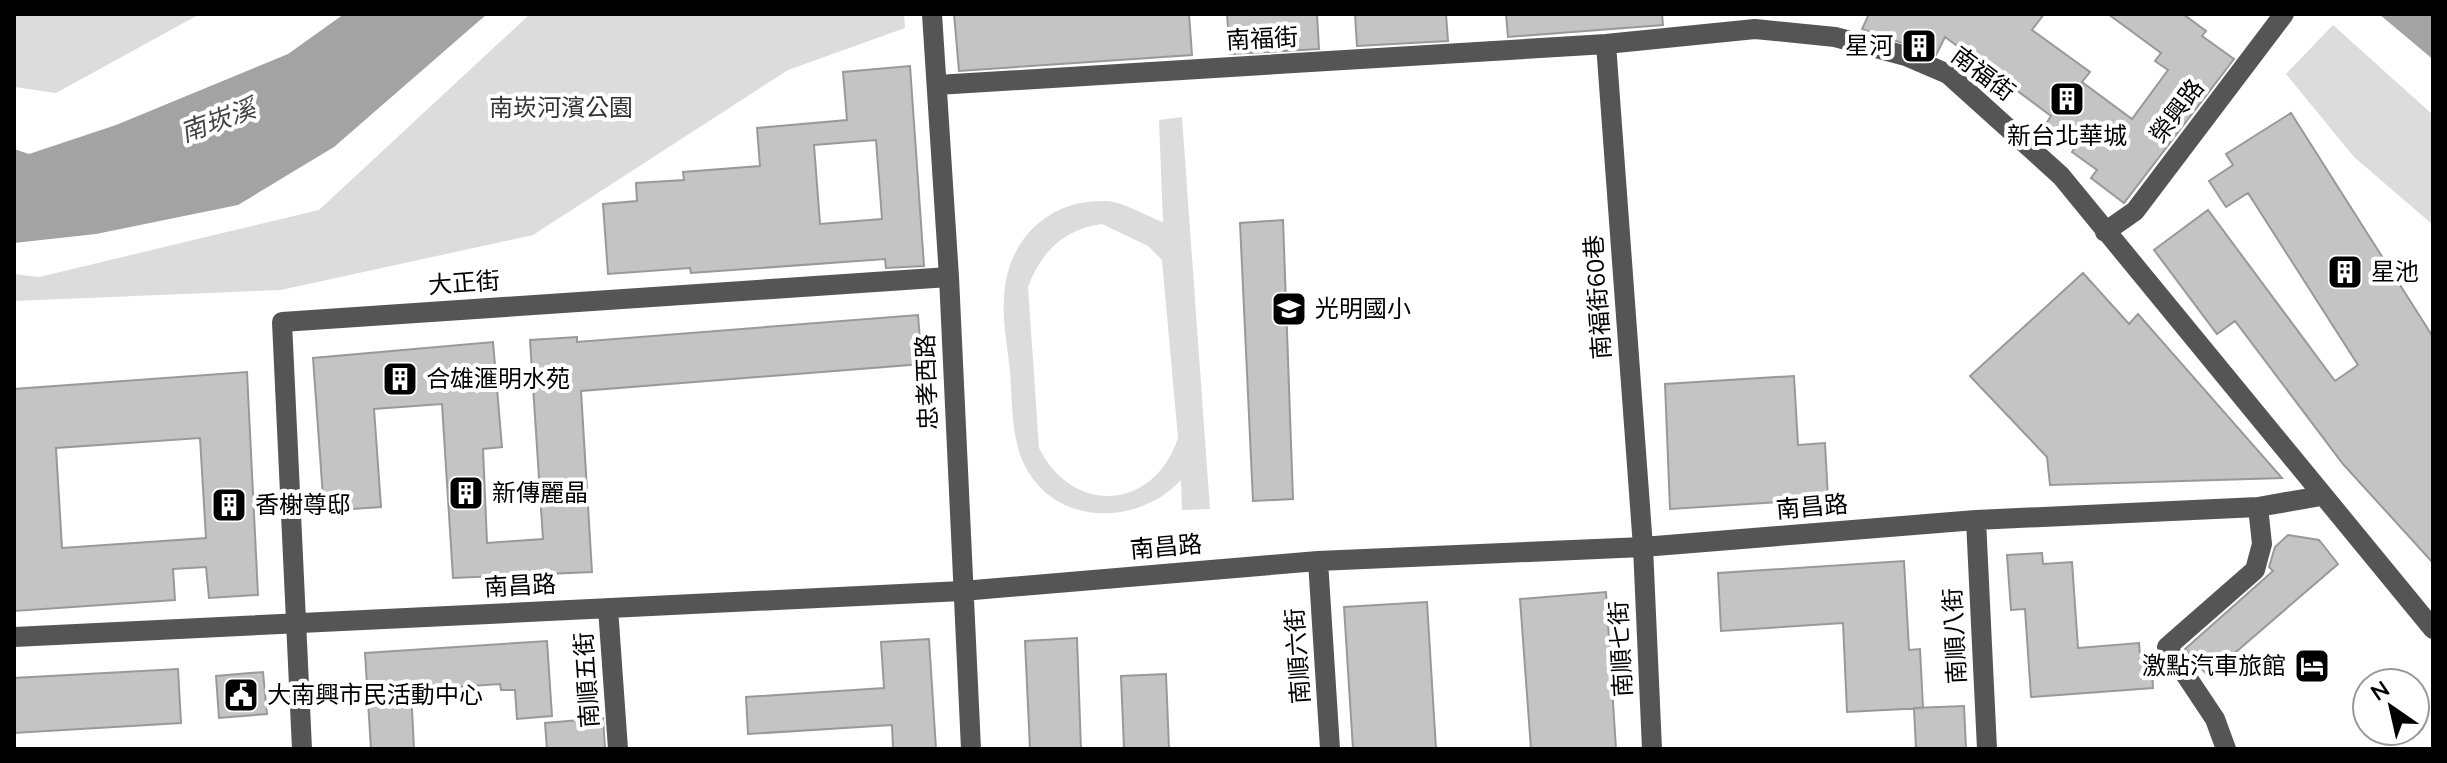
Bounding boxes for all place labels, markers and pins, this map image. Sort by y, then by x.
building icon: 星河 [1900,27,1938,65]
place label: 星河 [1845,30,1893,62]
building icon: 新台北華城 [2048,80,2086,118]
place label: 新台北華城 [2007,120,2127,152]
building icon: 星池 [2326,253,2364,291]
place label: 星池 [2371,256,2419,288]
school or university icon: 光明國小 [1270,290,1308,328]
place label: 光明國小 [1315,293,1411,325]
building icon: 合雄滙明水苑 [381,360,419,398]
place label: 合雄滙明水苑 [426,363,570,395]
building icon: 新傳麗晶 [447,474,485,512]
place label: 新傳麗晶 [492,477,588,509]
building icon: 香榭尊邸 [210,486,248,524]
place label: 香榭尊邸 [255,489,351,521]
hotel icon: 激點汽車旅館 [2293,647,2331,685]
place label: 激點汽車旅館 [2142,650,2286,682]
public building icon: 大南興市民活動中心 [222,676,260,714]
place label: 大南興市民活動中心 [267,679,483,711]

